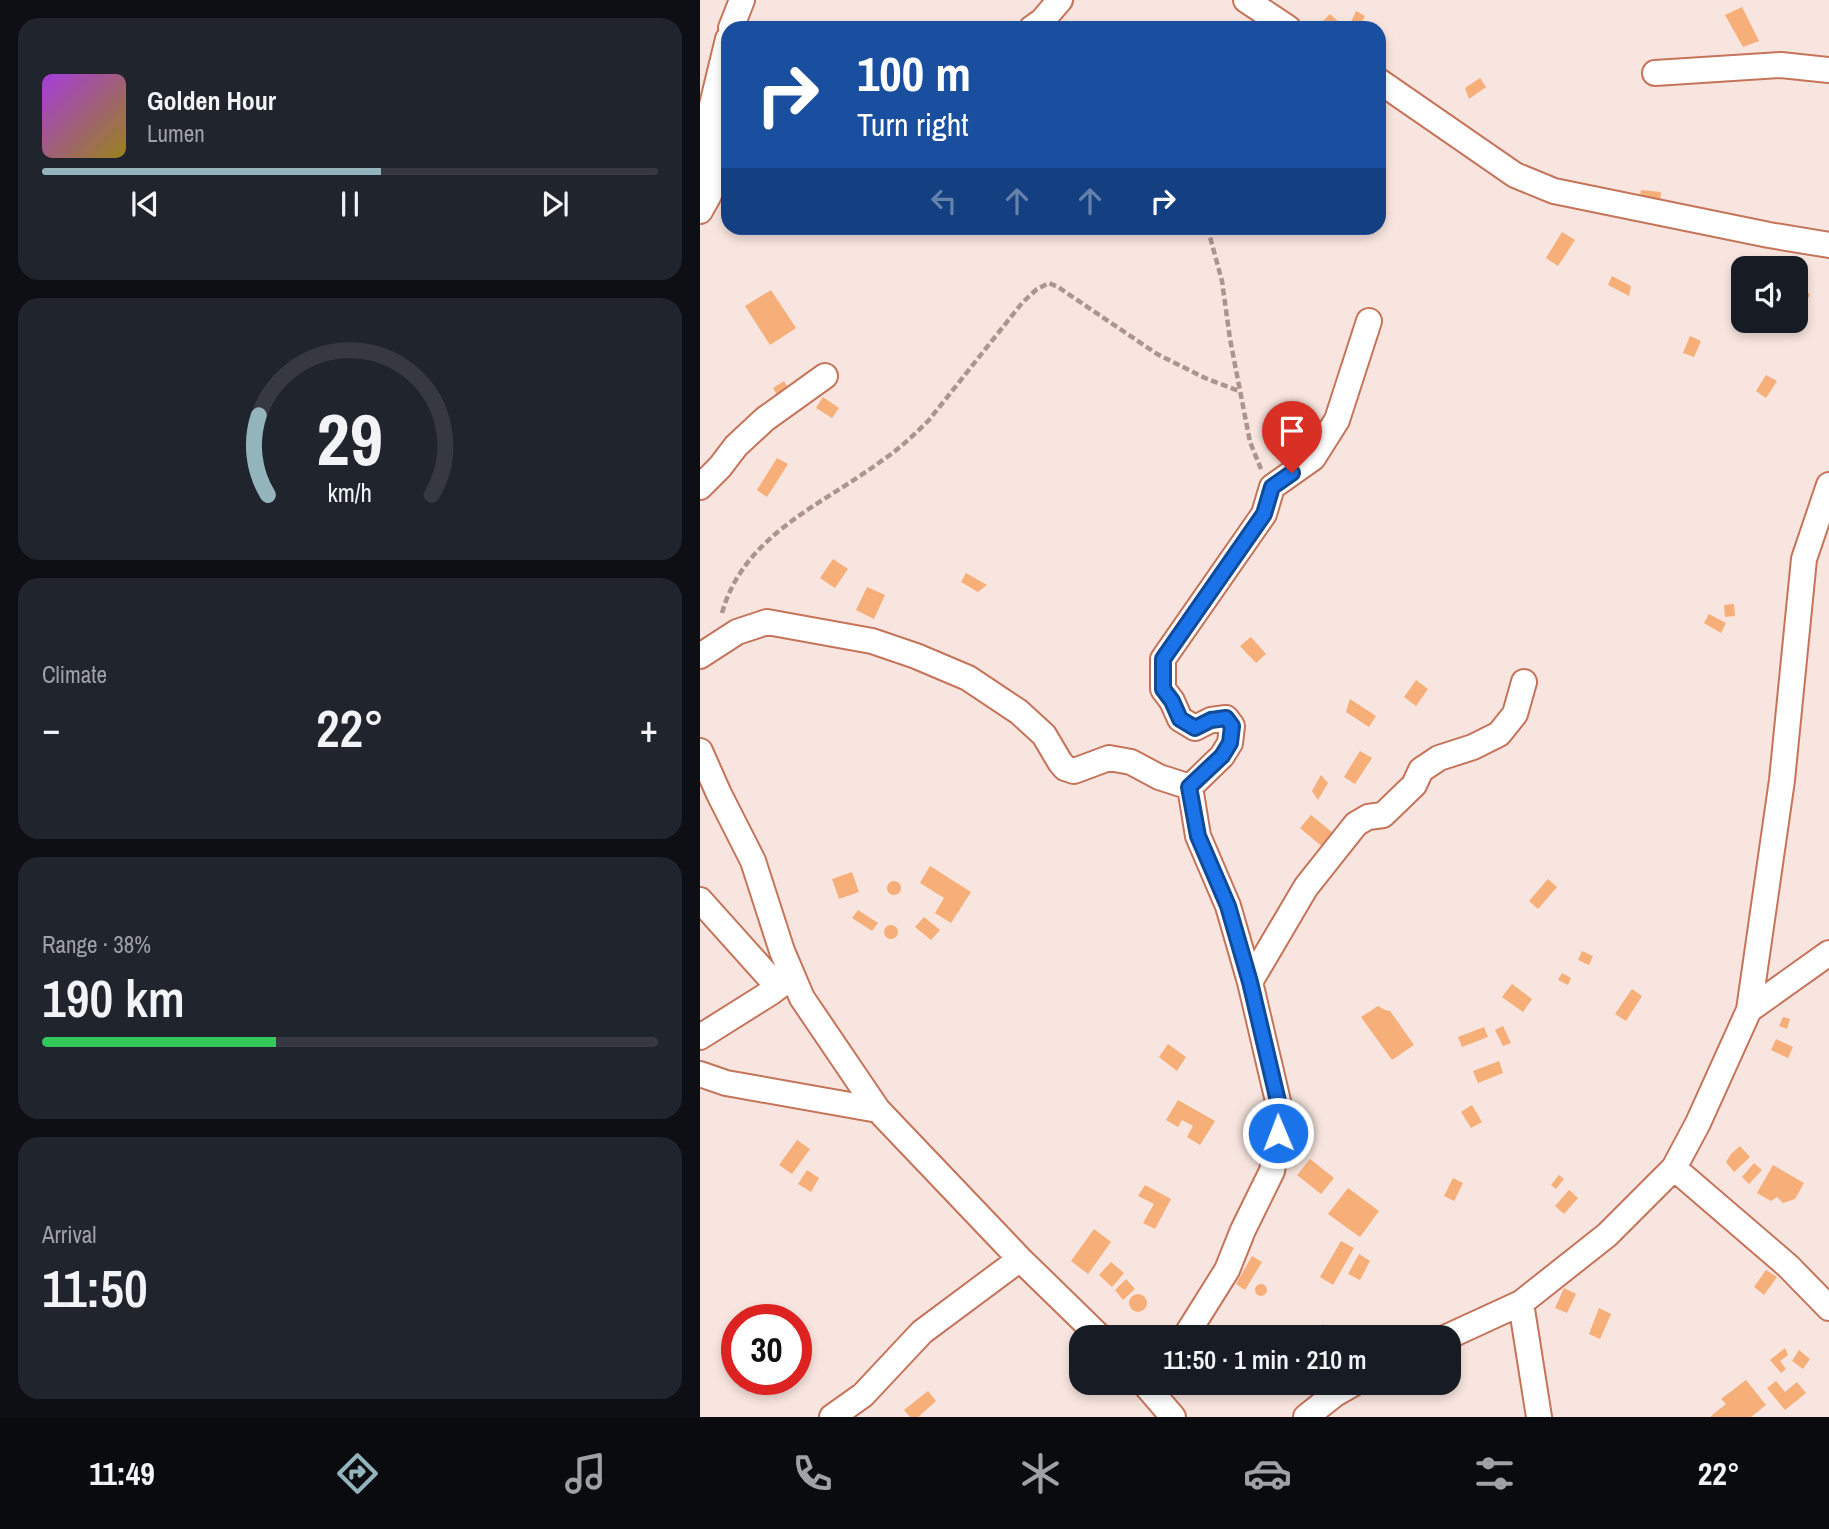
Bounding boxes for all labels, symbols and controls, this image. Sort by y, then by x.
text: 100 m [857,40,971,106]
icon: right [742,49,833,140]
text: Golden Hour [147,83,276,118]
text: Turn right [857,103,969,146]
text: Lumen [147,118,205,149]
icon: left [925,182,963,220]
icon: ahead [998,182,1036,220]
icon: ahead [1071,182,1109,220]
icon: right [1144,182,1182,220]
icon: previous [126,185,164,223]
icon: pause [331,185,369,223]
icon: next [536,185,574,223]
map controls [1731,256,1808,333]
button: sound [1731,256,1808,333]
text: 29 [317,390,383,488]
pin [1262,401,1322,473]
icon: arrive [1273,412,1311,450]
text: km/h [328,475,372,509]
text: Climate [42,659,107,690]
text: 22° [316,693,384,763]
text: − [42,703,60,754]
text: + [640,703,658,754]
text: Range · 38% [42,929,151,960]
text: 190 km [42,963,185,1033]
position arrow [1241,1096,1315,1170]
text: Arrival [42,1219,97,1250]
text: 11:50 [42,1253,148,1323]
speed limit sign: 30 [721,1304,812,1395]
text: 11:50 · 1 min · 210 m [1163,1342,1367,1377]
icon: directions [333,1449,382,1498]
icon: music [561,1449,610,1498]
icon: phone [788,1449,837,1498]
icon: climate [1016,1449,1065,1498]
icon: car [1243,1449,1292,1498]
icon: filters [1470,1449,1519,1498]
text: 11:49 [89,1452,155,1495]
text: 22° [1698,1452,1740,1495]

